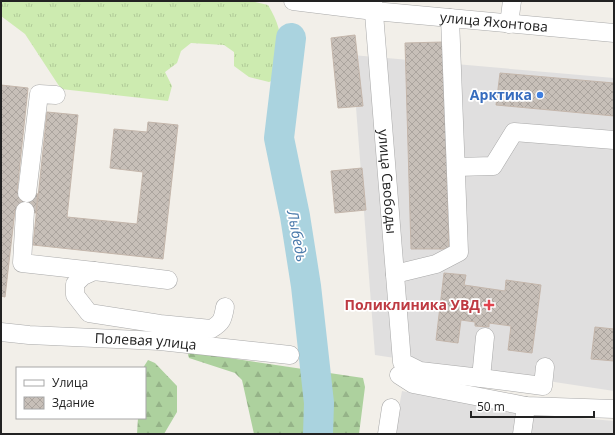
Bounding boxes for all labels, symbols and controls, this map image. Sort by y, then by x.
street label: улица Яхонтова [439,7,549,36]
place label: Арктика [470,85,532,104]
marker: Арктика [535,90,545,100]
street label: улица Свободы [374,128,402,234]
water label: Лыбедь [283,207,313,263]
place label: Поликлиника УВД [345,295,480,314]
marker: Поликлиника УВД [483,299,495,311]
street label: Полевая улица [94,328,198,354]
legend [16,367,146,419]
text: Улица [52,374,88,391]
scale bar [471,393,594,419]
text: Здание [52,394,95,411]
text: 50 m [477,398,505,415]

